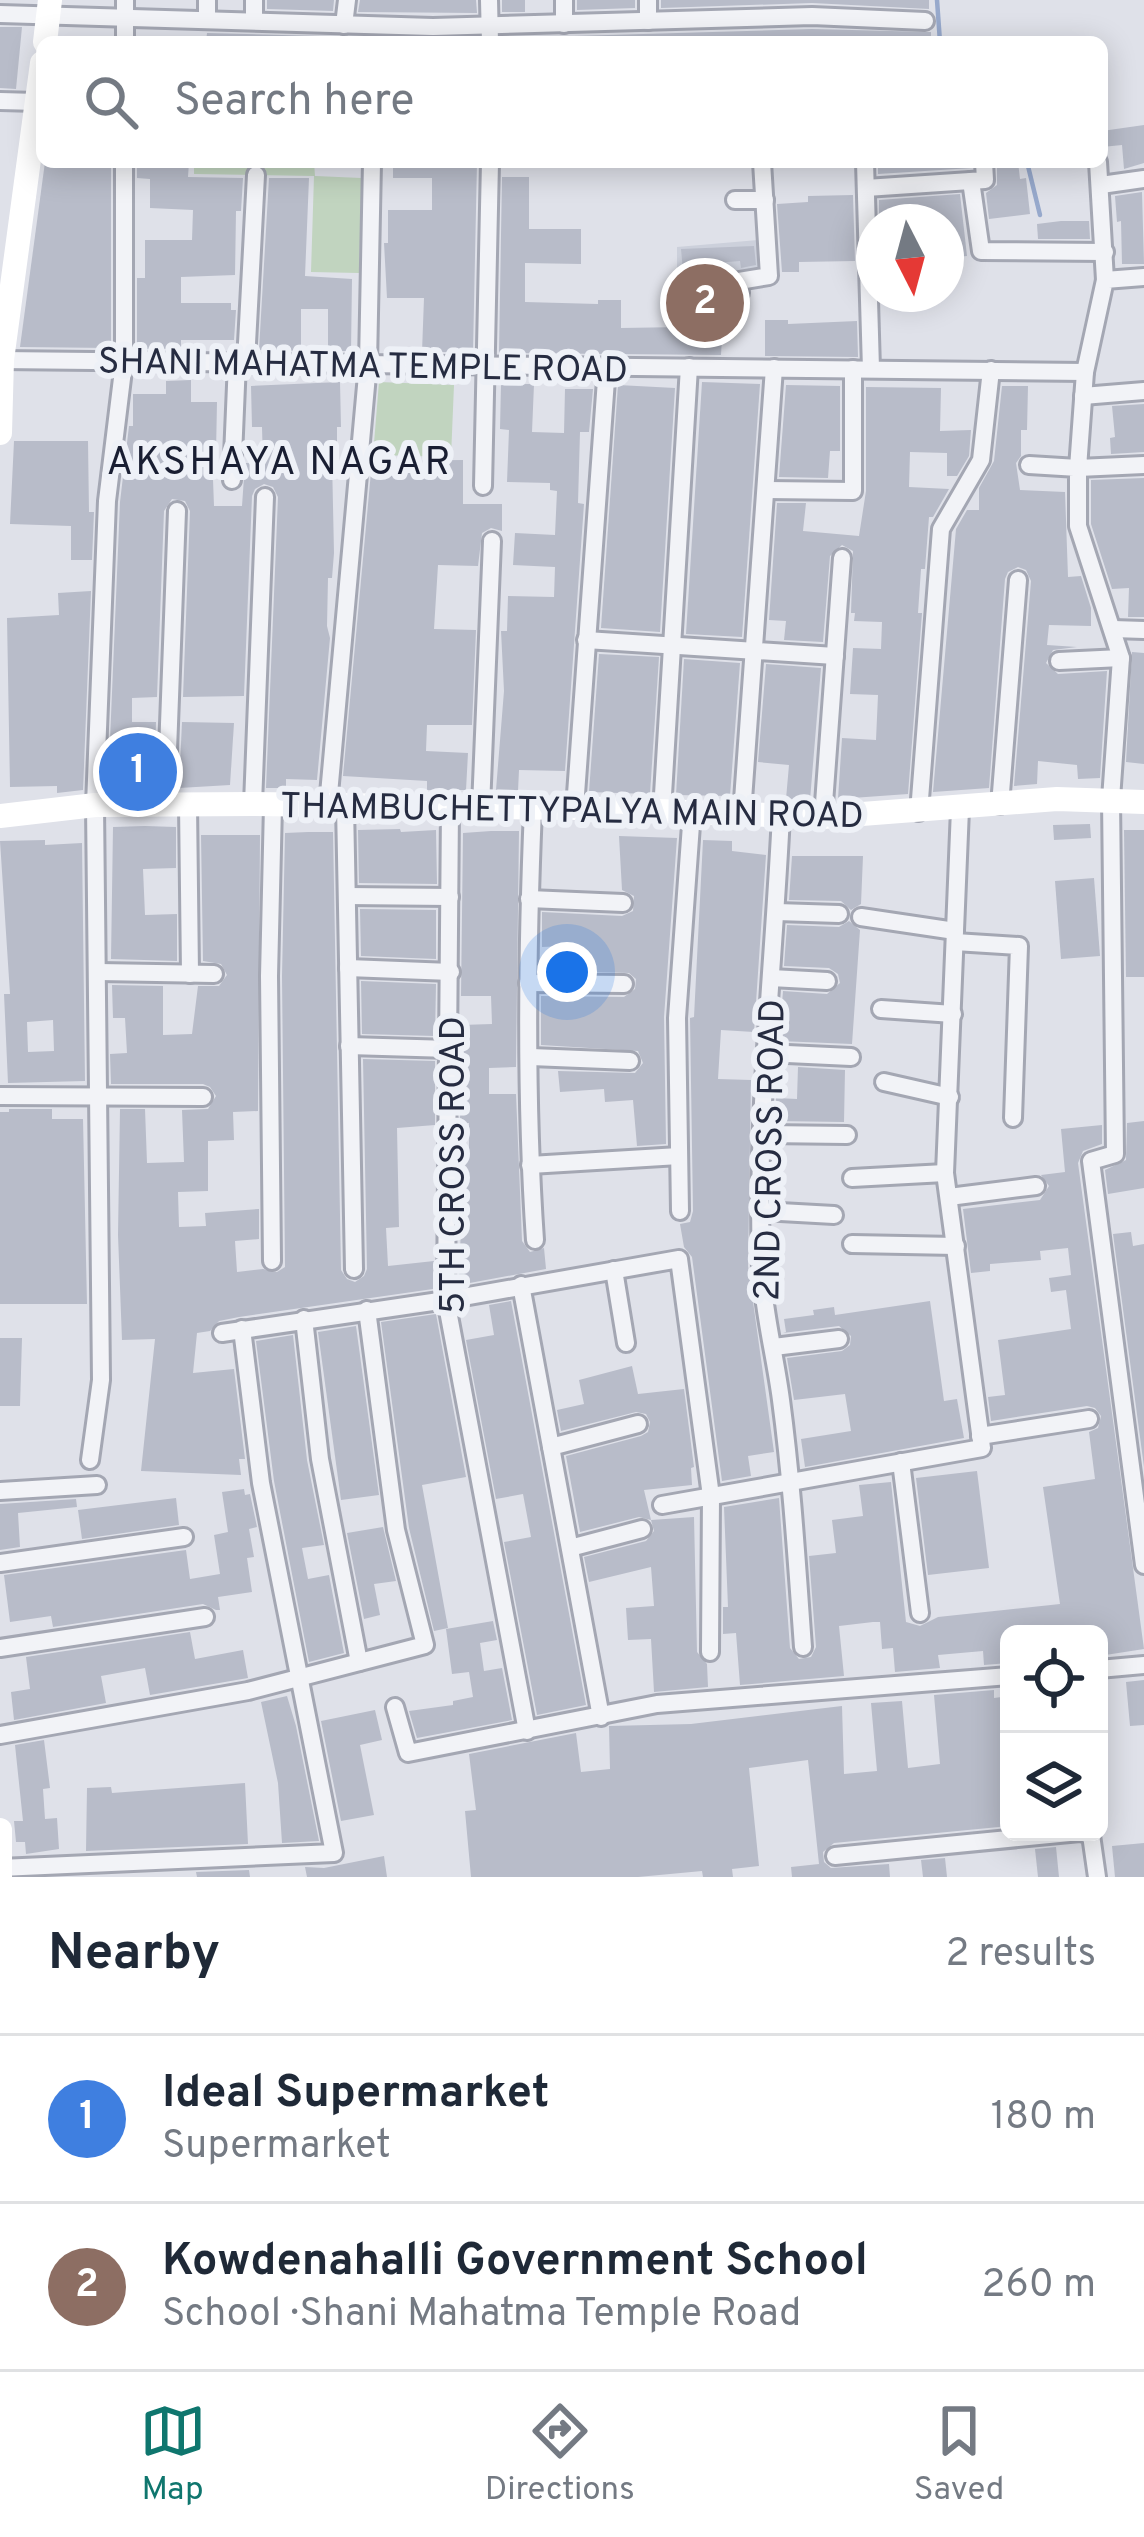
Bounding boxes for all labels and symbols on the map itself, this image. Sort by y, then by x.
north arrow [856,204,964,312]
pin: 2 [666,258,744,348]
street label: SHANI MAHATMA TEMPLE ROAD [97,340,628,396]
district label: AKSHAYA NAGAR [107,440,453,489]
pin: 1 [99,727,177,817]
street label: THAMBUCHETTYPALYA MAIN ROAD [280,785,864,841]
your location [537,942,597,1002]
street label: 2ND CROSS ROAD [746,999,798,1301]
street label: 5TH CROSS ROAD [432,1016,478,1314]

